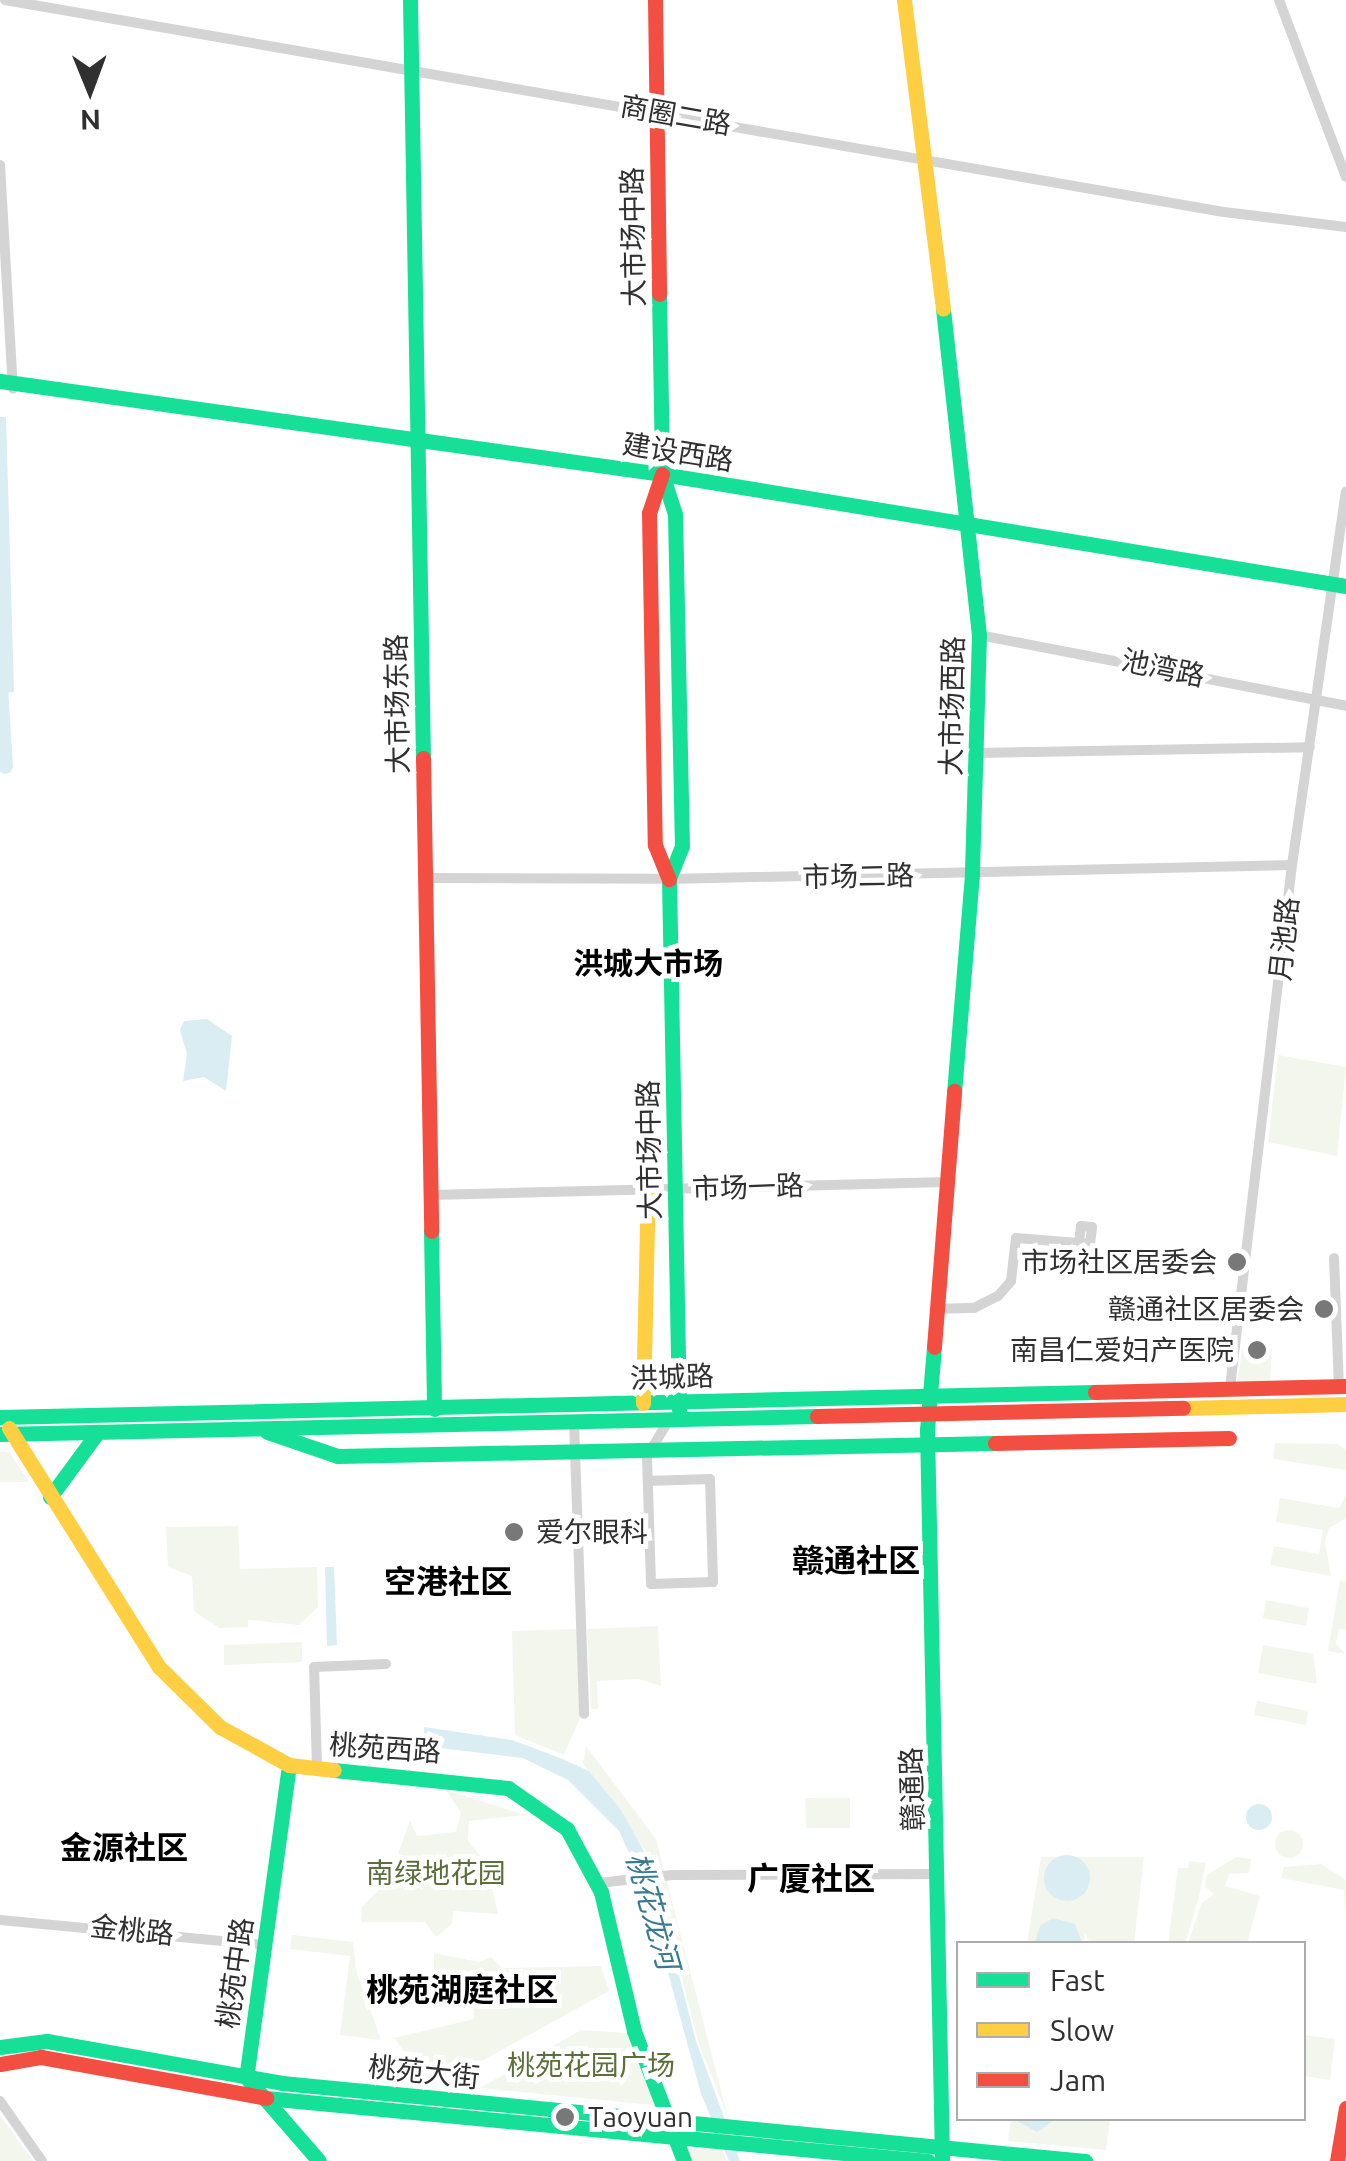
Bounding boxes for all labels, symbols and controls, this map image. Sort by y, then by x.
north arrow [40,40,140,140]
street label: 商圈二路 [618,89,734,141]
text: N [80,105,101,136]
street label: 大市场中路 [615,167,651,307]
street label: 建设西路 [620,427,736,477]
street label: 大市场东路 [379,634,415,774]
street label: 大市场西路 [934,636,970,776]
street label: 池湾路 [1118,643,1208,693]
street label: 市场二路 [802,858,914,894]
street label: 月池路 [1263,895,1305,983]
district label: 洪城大市场 [573,945,723,981]
street label: 大市场中路 [631,1080,667,1220]
street label: 市场一路 [691,1168,805,1206]
place label: 市场社区居委会 [1021,1245,1217,1279]
marker: 市场社区居委会 [1226,1251,1248,1273]
place label: 赣通社区居委会 [1108,1292,1304,1326]
marker: 赣通社区居委会 [1313,1298,1335,1320]
place label: 南昌仁爱妇产医院 [1010,1333,1234,1367]
marker: 南昌仁爱妇产医院 [1244,1337,1270,1363]
street label: 洪城路 [629,1359,715,1395]
place label: 爱尔眼科 [536,1515,648,1549]
marker: 爱尔眼科 [501,1519,527,1545]
district label: 赣通社区 [792,1541,920,1579]
district label: 空港社区 [384,1562,512,1600]
street label: 桃苑西路 [328,1727,442,1769]
street label: 赣通路 [894,1746,930,1832]
district label: 金源社区 [60,1828,188,1866]
water label: 桃花龙河 [619,1848,687,1974]
park label: 南绿地花园 [366,1856,506,1890]
district label: 广厦社区 [747,1859,875,1897]
street label: 金桃路 [88,1909,176,1951]
street label: 桃苑中路 [211,1915,259,2031]
legend [956,1941,1306,2121]
text: Fast [1050,1963,1105,1997]
district label: 桃苑湖庭社区 [366,1970,558,2008]
text: Slow [1050,2013,1114,2047]
park label: 桃苑花园广场 [507,2048,675,2082]
street label: 桃苑大街 [367,2049,481,2095]
text: Jam [1050,2063,1106,2097]
place label: Taoyuan [588,2100,693,2134]
marker: Taoyuan [552,2104,578,2130]

